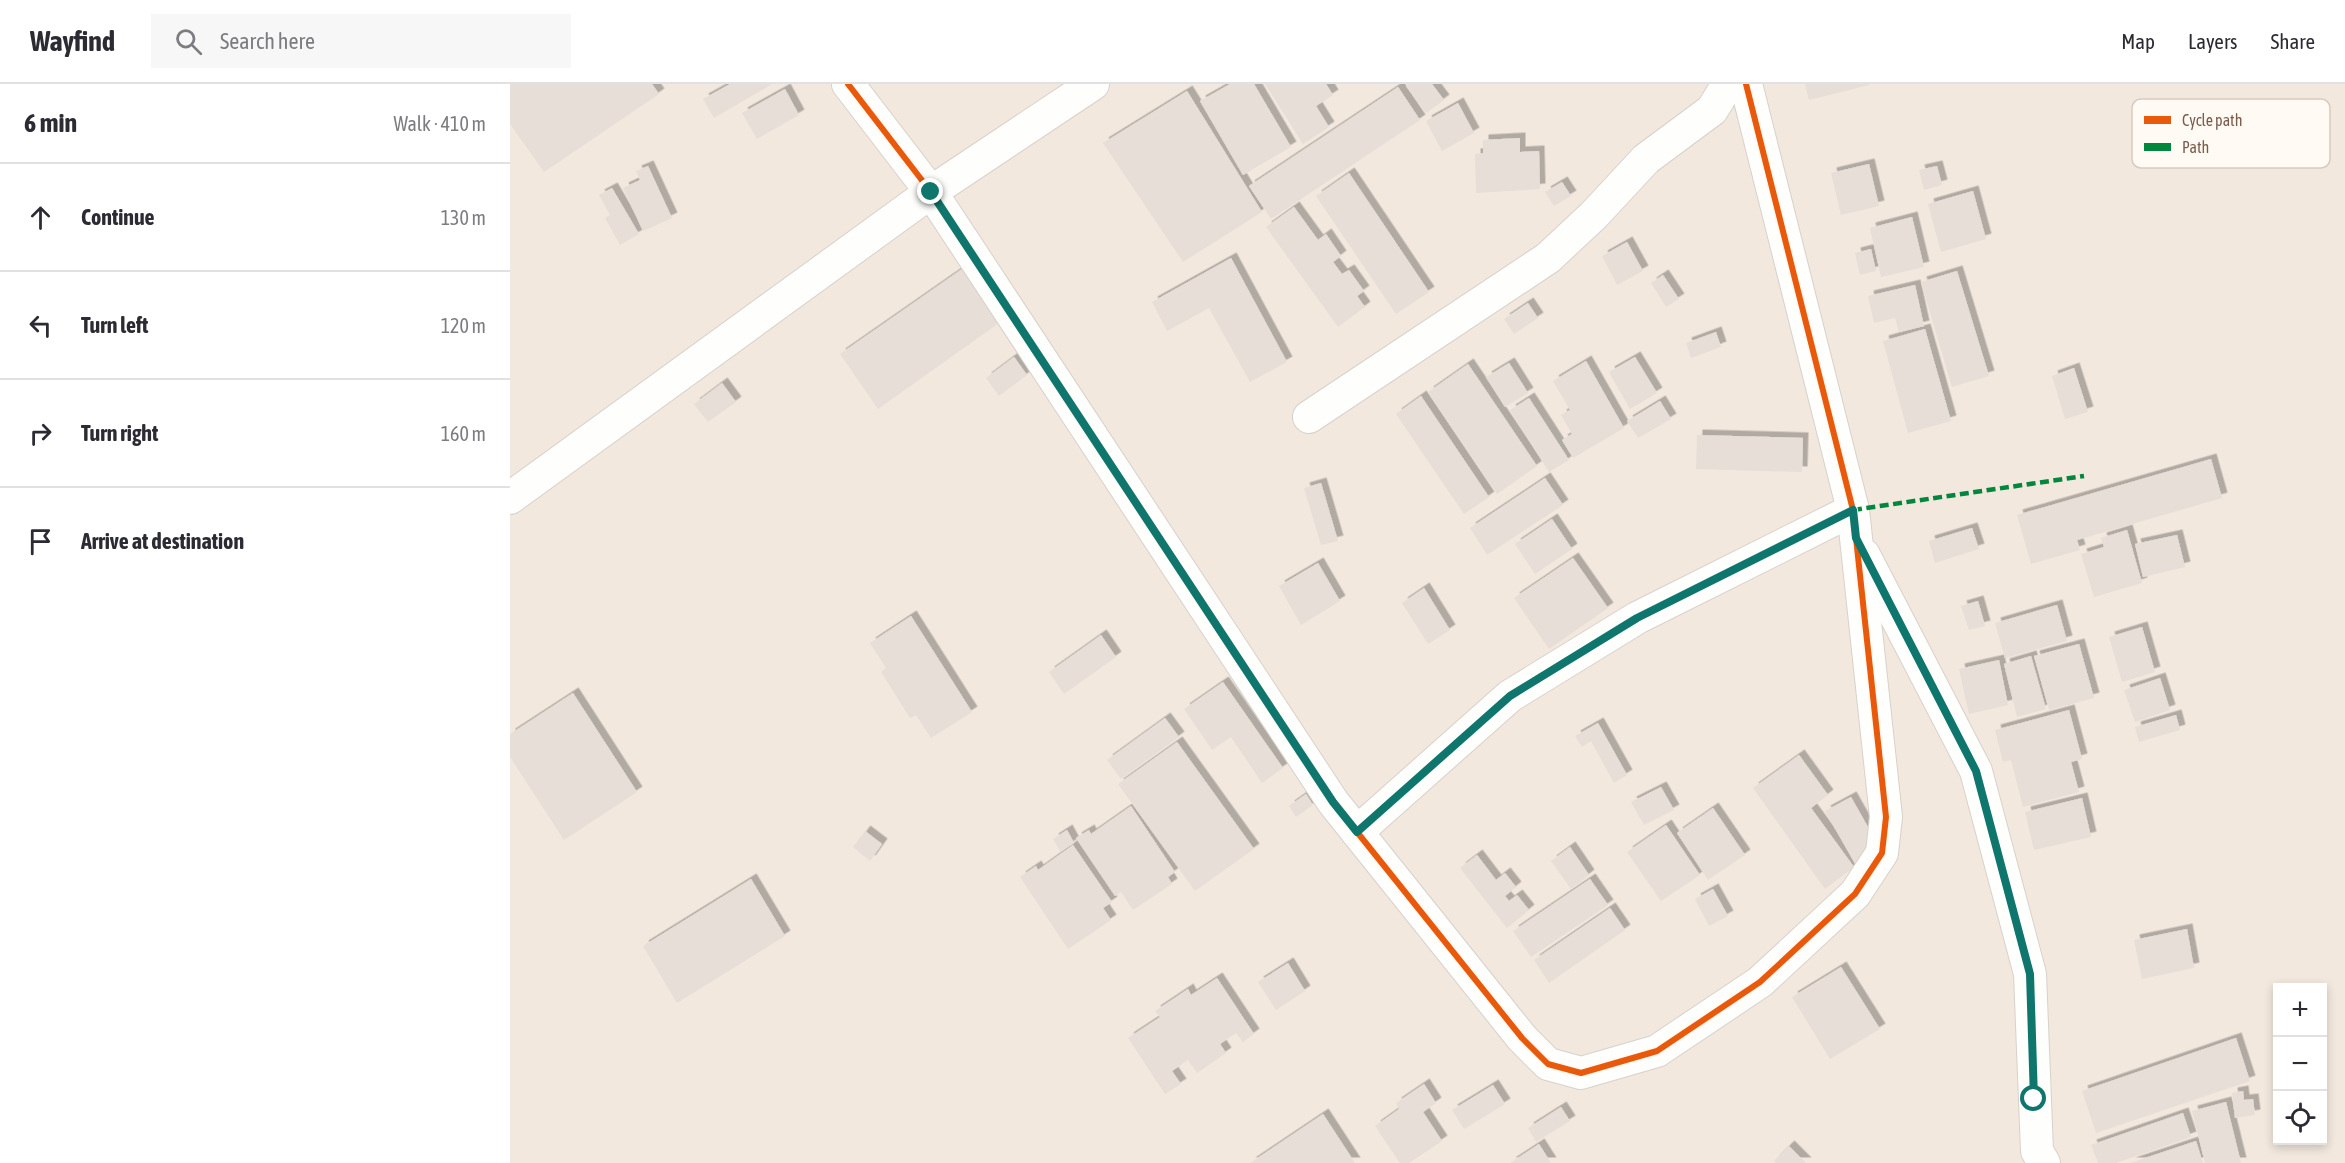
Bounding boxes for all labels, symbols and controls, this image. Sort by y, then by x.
search box [151,14,571,68]
text: Wayfind [30,25,115,57]
icon: search [172,25,205,58]
text: Search here [220,28,315,54]
text: Map [2121,29,2155,53]
text: Layers [2188,29,2238,53]
text: Share [2271,29,2315,53]
legend [2132,99,2330,168]
text: 6 min [24,108,77,138]
text: Cycle path [2182,111,2242,130]
text: Walk · 410 m [394,112,486,135]
text: Path [2182,138,2209,156]
route end [917,178,943,204]
icon: ahead [24,201,57,234]
text: Continue [81,204,155,230]
text: 130 m [441,206,486,229]
icon: left [24,309,57,342]
text: Turn left [81,312,148,338]
text: 120 m [441,314,486,337]
icon: right [24,417,57,450]
text: Turn right [81,420,158,446]
text: 160 m [441,422,486,445]
icon: arrive [24,525,57,558]
text: Arrive at destination [81,528,244,554]
map controls [2273,983,2327,1145]
button: + [2273,983,2327,1037]
button: − [2273,1037,2327,1091]
route start [2020,1085,2046,1111]
button: locate [2273,1091,2327,1145]

